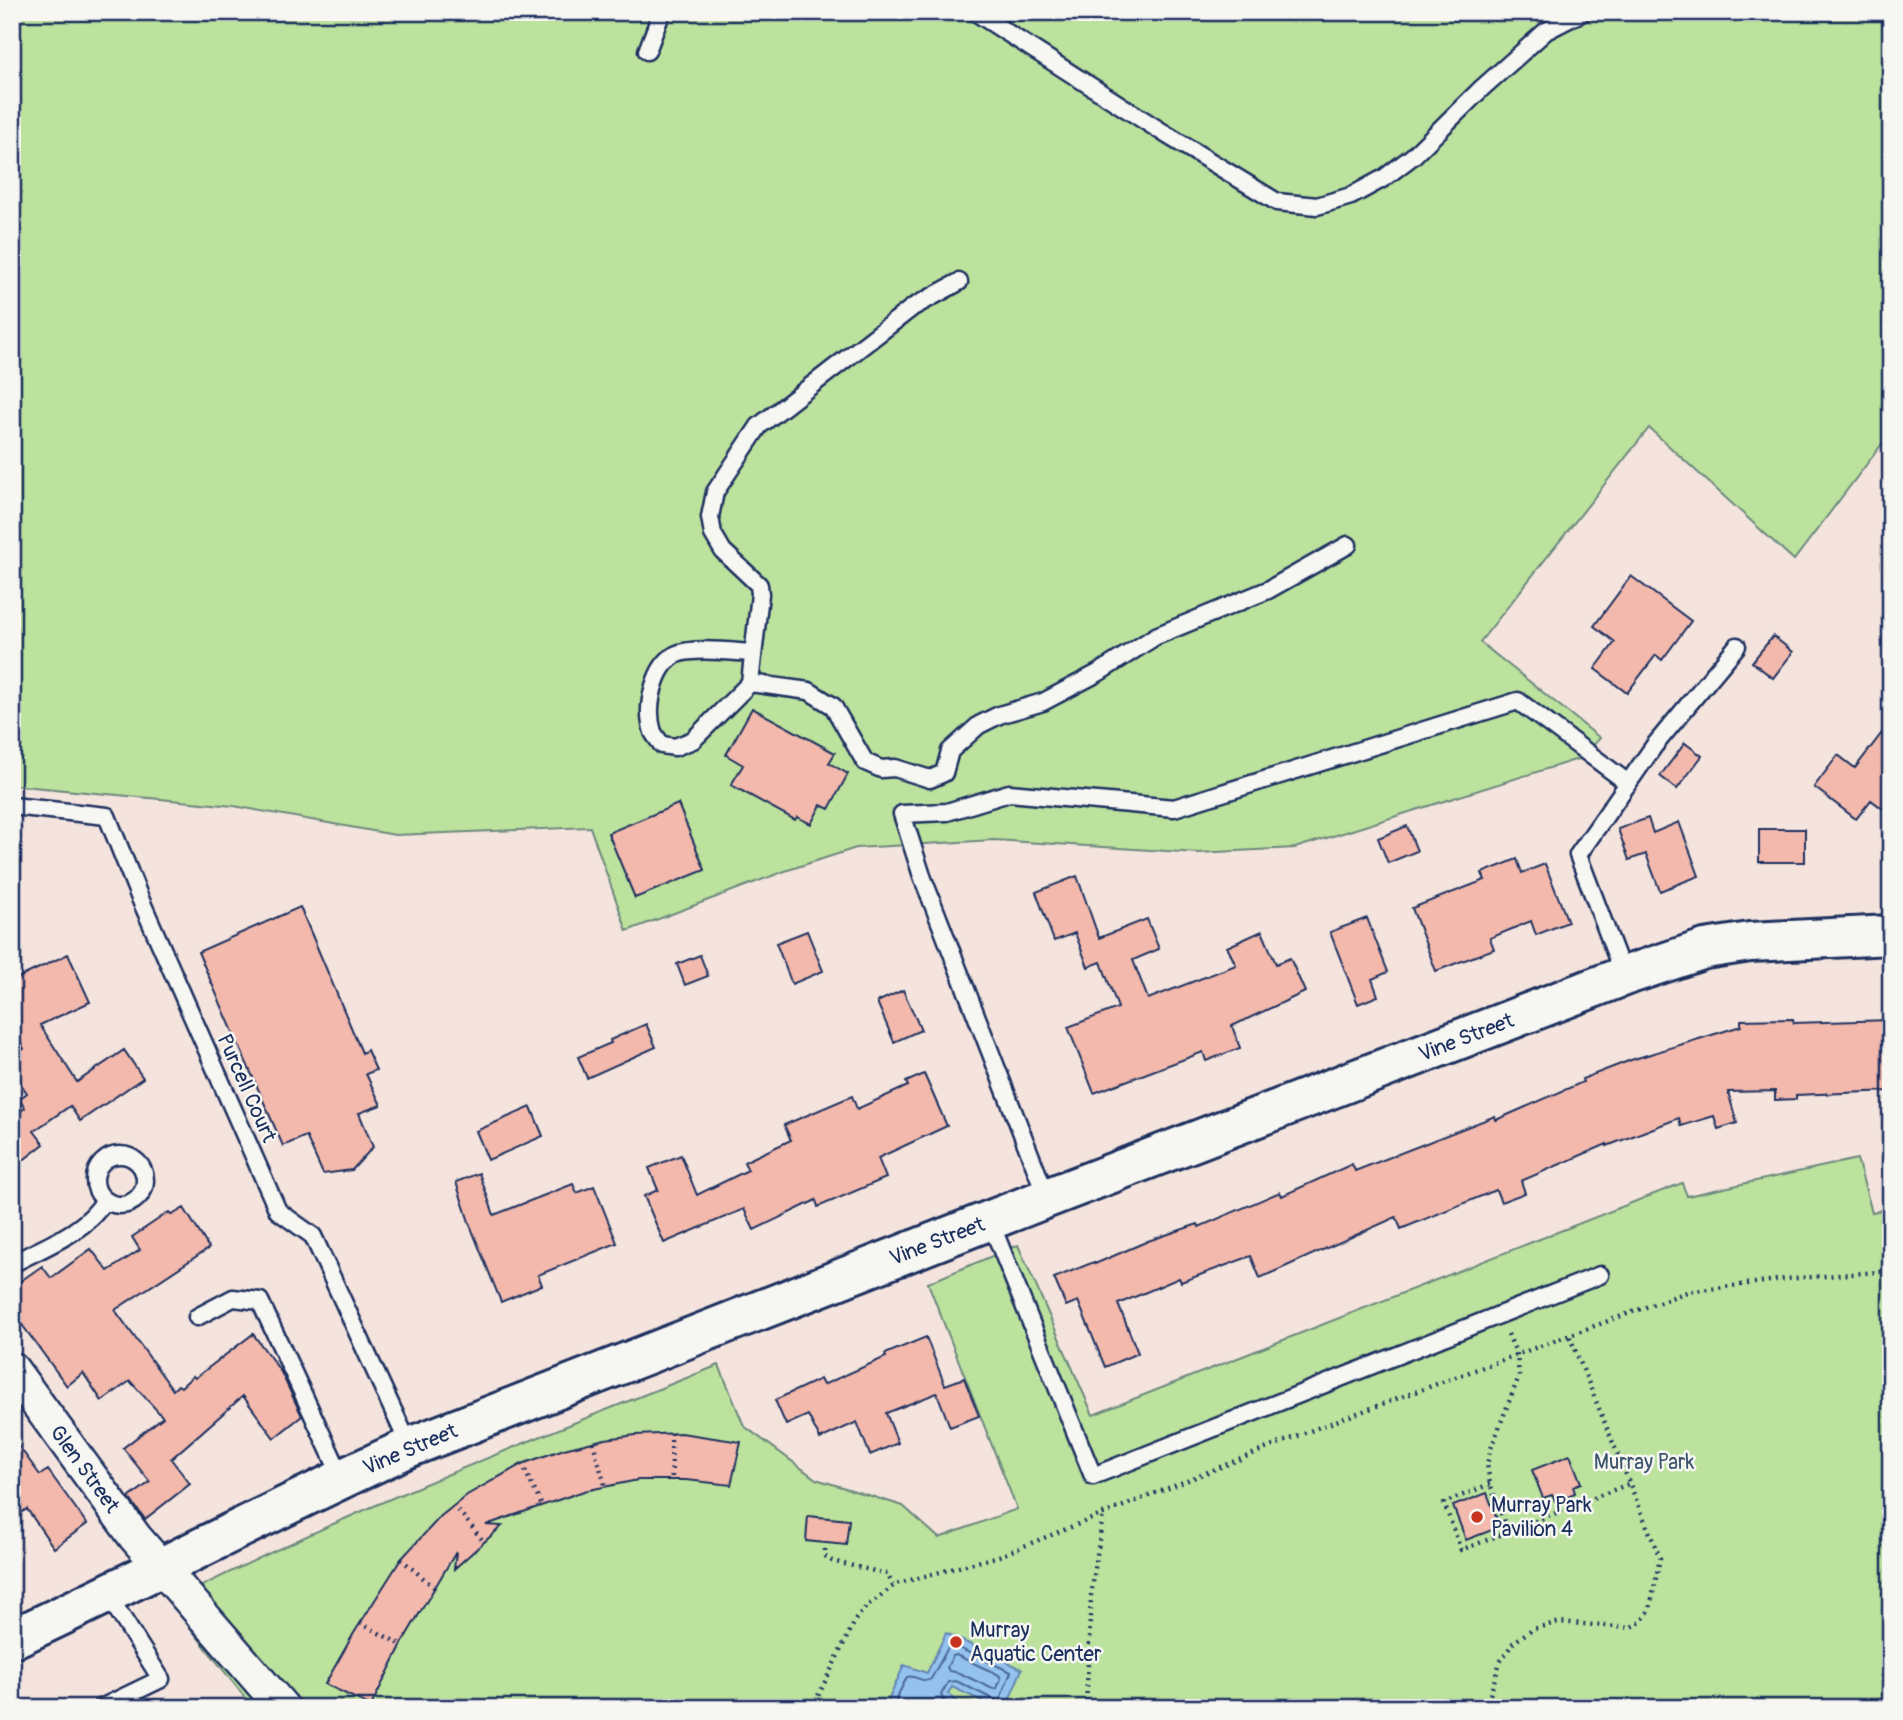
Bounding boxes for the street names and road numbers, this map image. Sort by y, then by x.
street label: Vine Street [1415,1007,1518,1068]
street label: Purcell Court [211,1030,283,1147]
street label: Vine Street [886,1211,989,1272]
street label: Vine Street [359,1417,462,1481]
street label: Glen Street [44,1420,126,1519]

